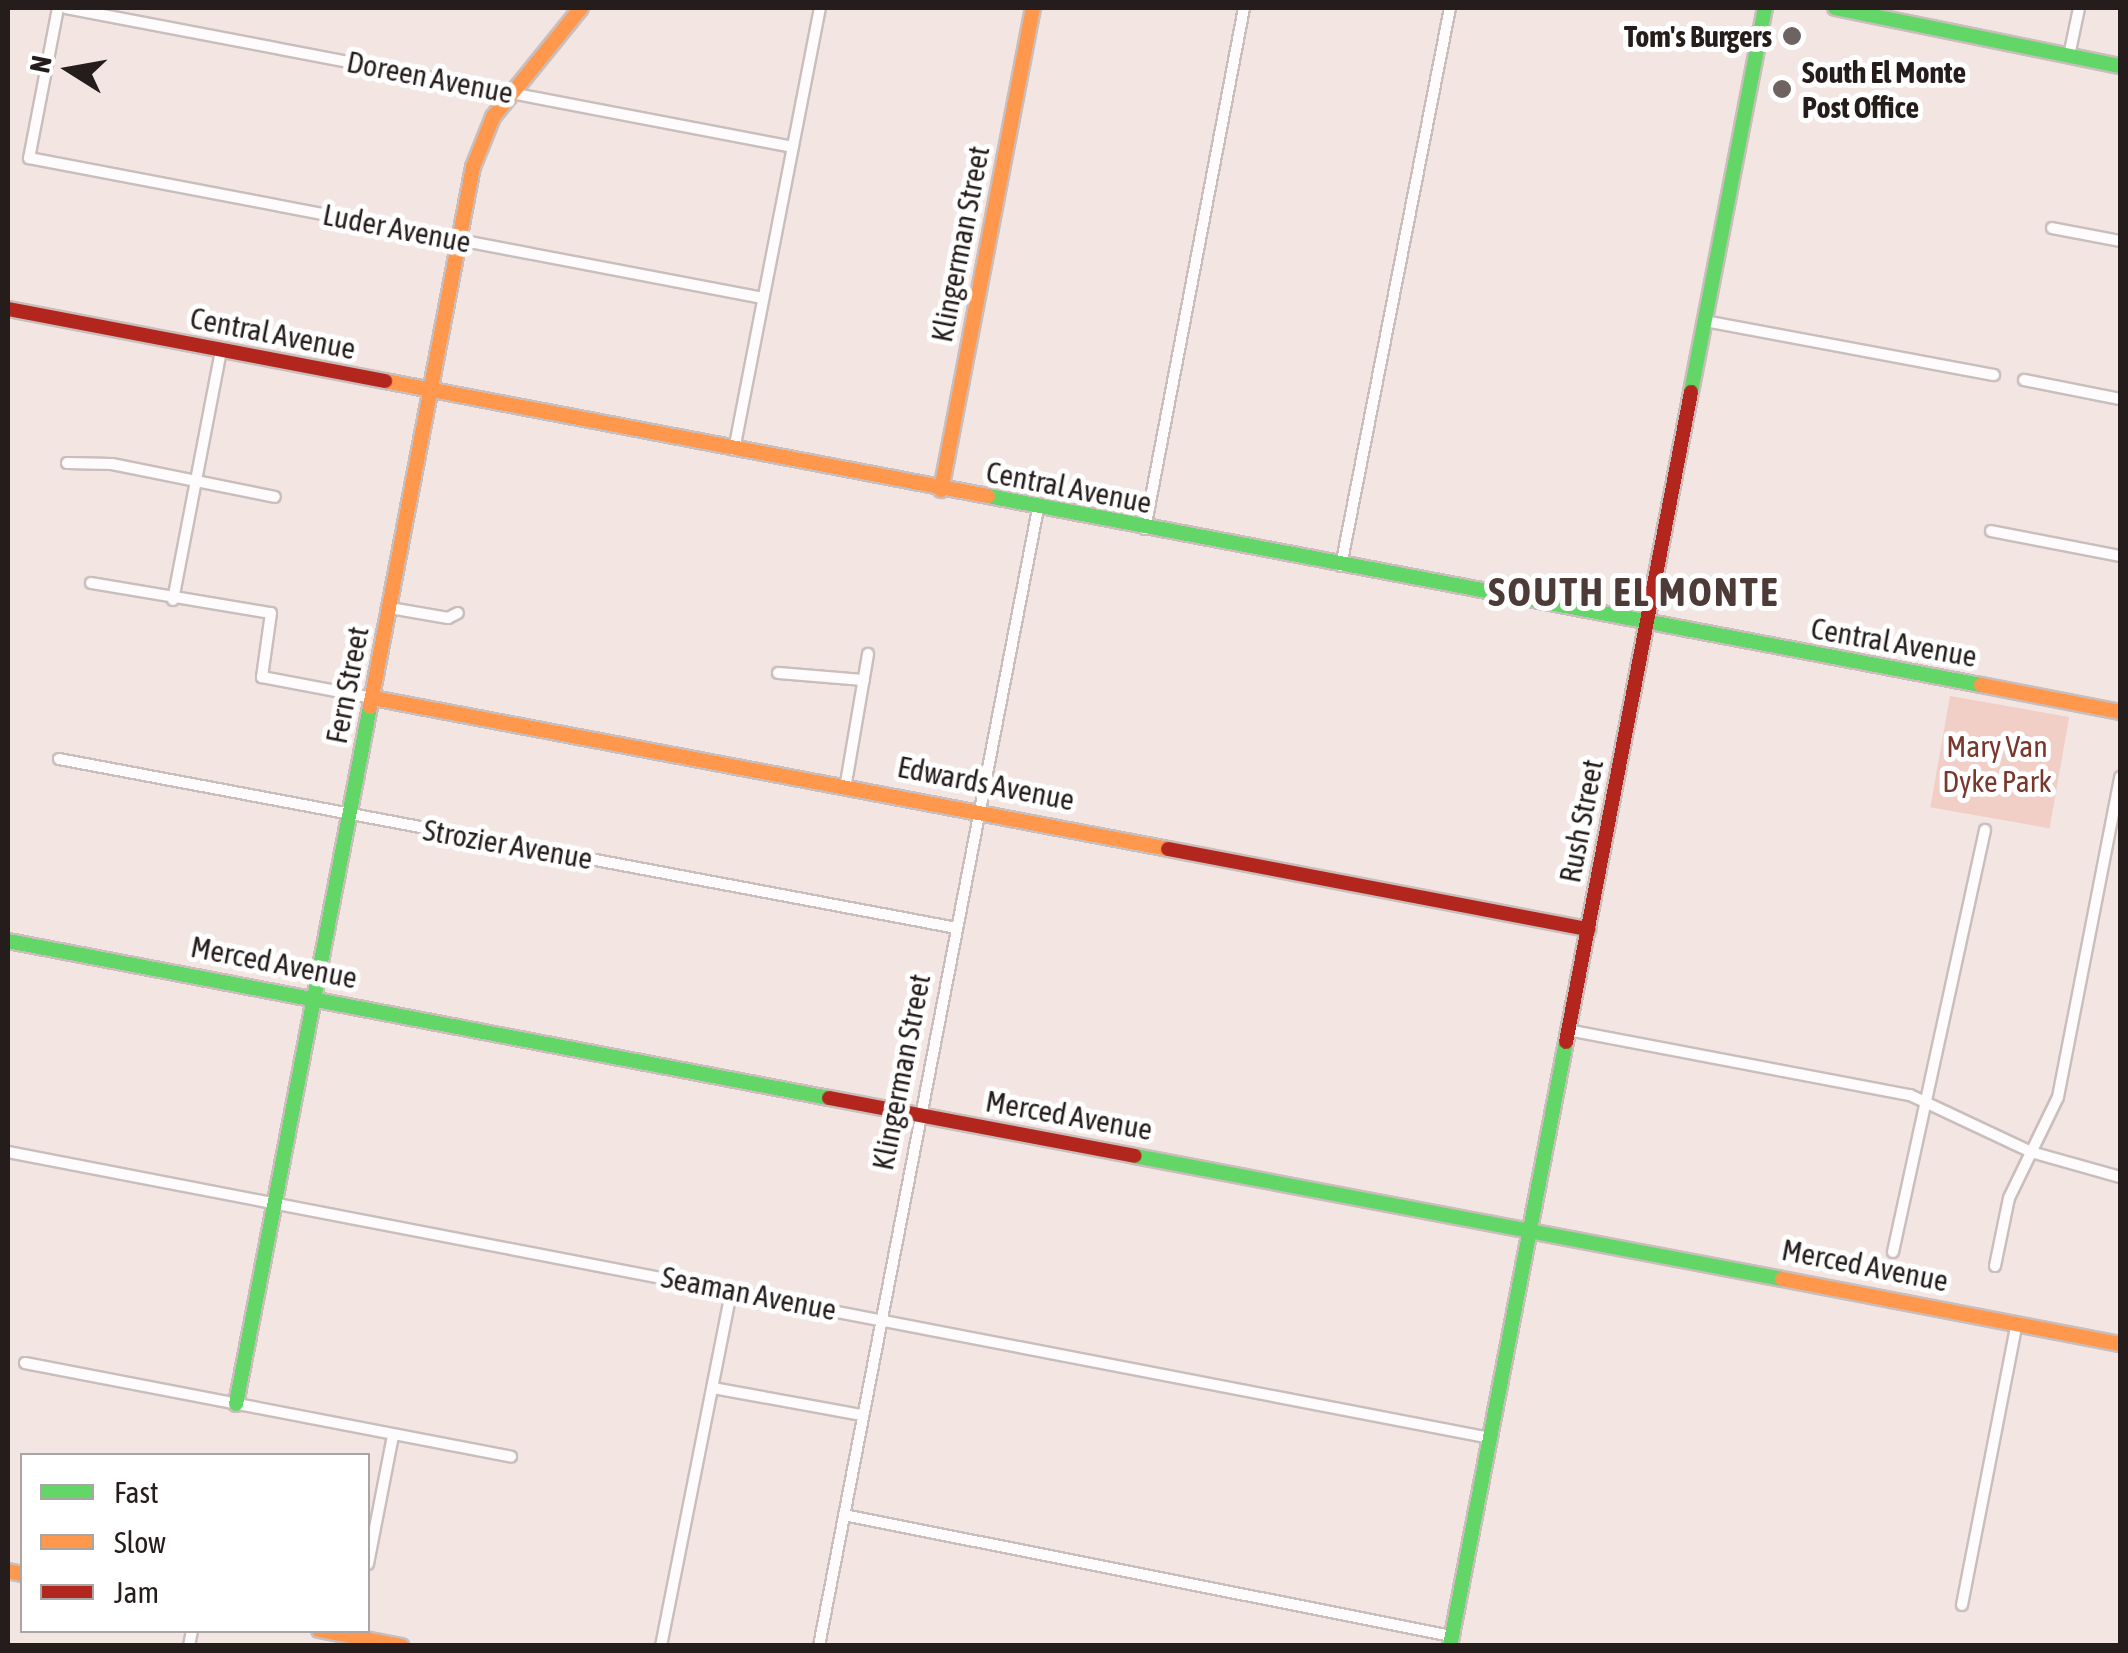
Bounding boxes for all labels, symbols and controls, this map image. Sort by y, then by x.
place label: Tom's Burgers [1624,18,1772,54]
north arrow [20,20,120,120]
marker: Tom's Burgers [1781,25,1803,47]
street label: Doreen Avenue [344,43,516,111]
text: N [23,53,58,75]
place label: South El Monte Post Office [1802,54,1966,124]
marker: South El Monte Post Office [1771,78,1793,100]
street label: Klingerman Street [923,143,997,345]
street label: Luder Avenue [320,196,474,260]
street label: Central Avenue [187,299,359,367]
street label: Central Avenue [983,453,1155,521]
district label: SOUTH EL MONTE [1488,568,1780,616]
street label: Central Avenue [1808,610,1980,674]
street label: Fern Street [318,623,376,747]
park label: Mary Van Dyke Park [1942,728,2052,798]
street label: Edwards Avenue [895,748,1077,818]
street label: Rush Street [1551,756,1611,886]
street label: Strozier Avenue [421,811,595,877]
street label: Merced Avenue [188,928,360,996]
street label: Klingerman Street [864,971,938,1173]
street label: Merced Avenue [983,1083,1155,1147]
street label: Merced Avenue [1779,1231,1951,1299]
street label: Seaman Avenue [658,1258,840,1328]
legend [20,1453,370,1633]
text: Fast [114,1475,159,1509]
text: Slow [114,1525,166,1559]
text: Jam [114,1575,159,1609]

